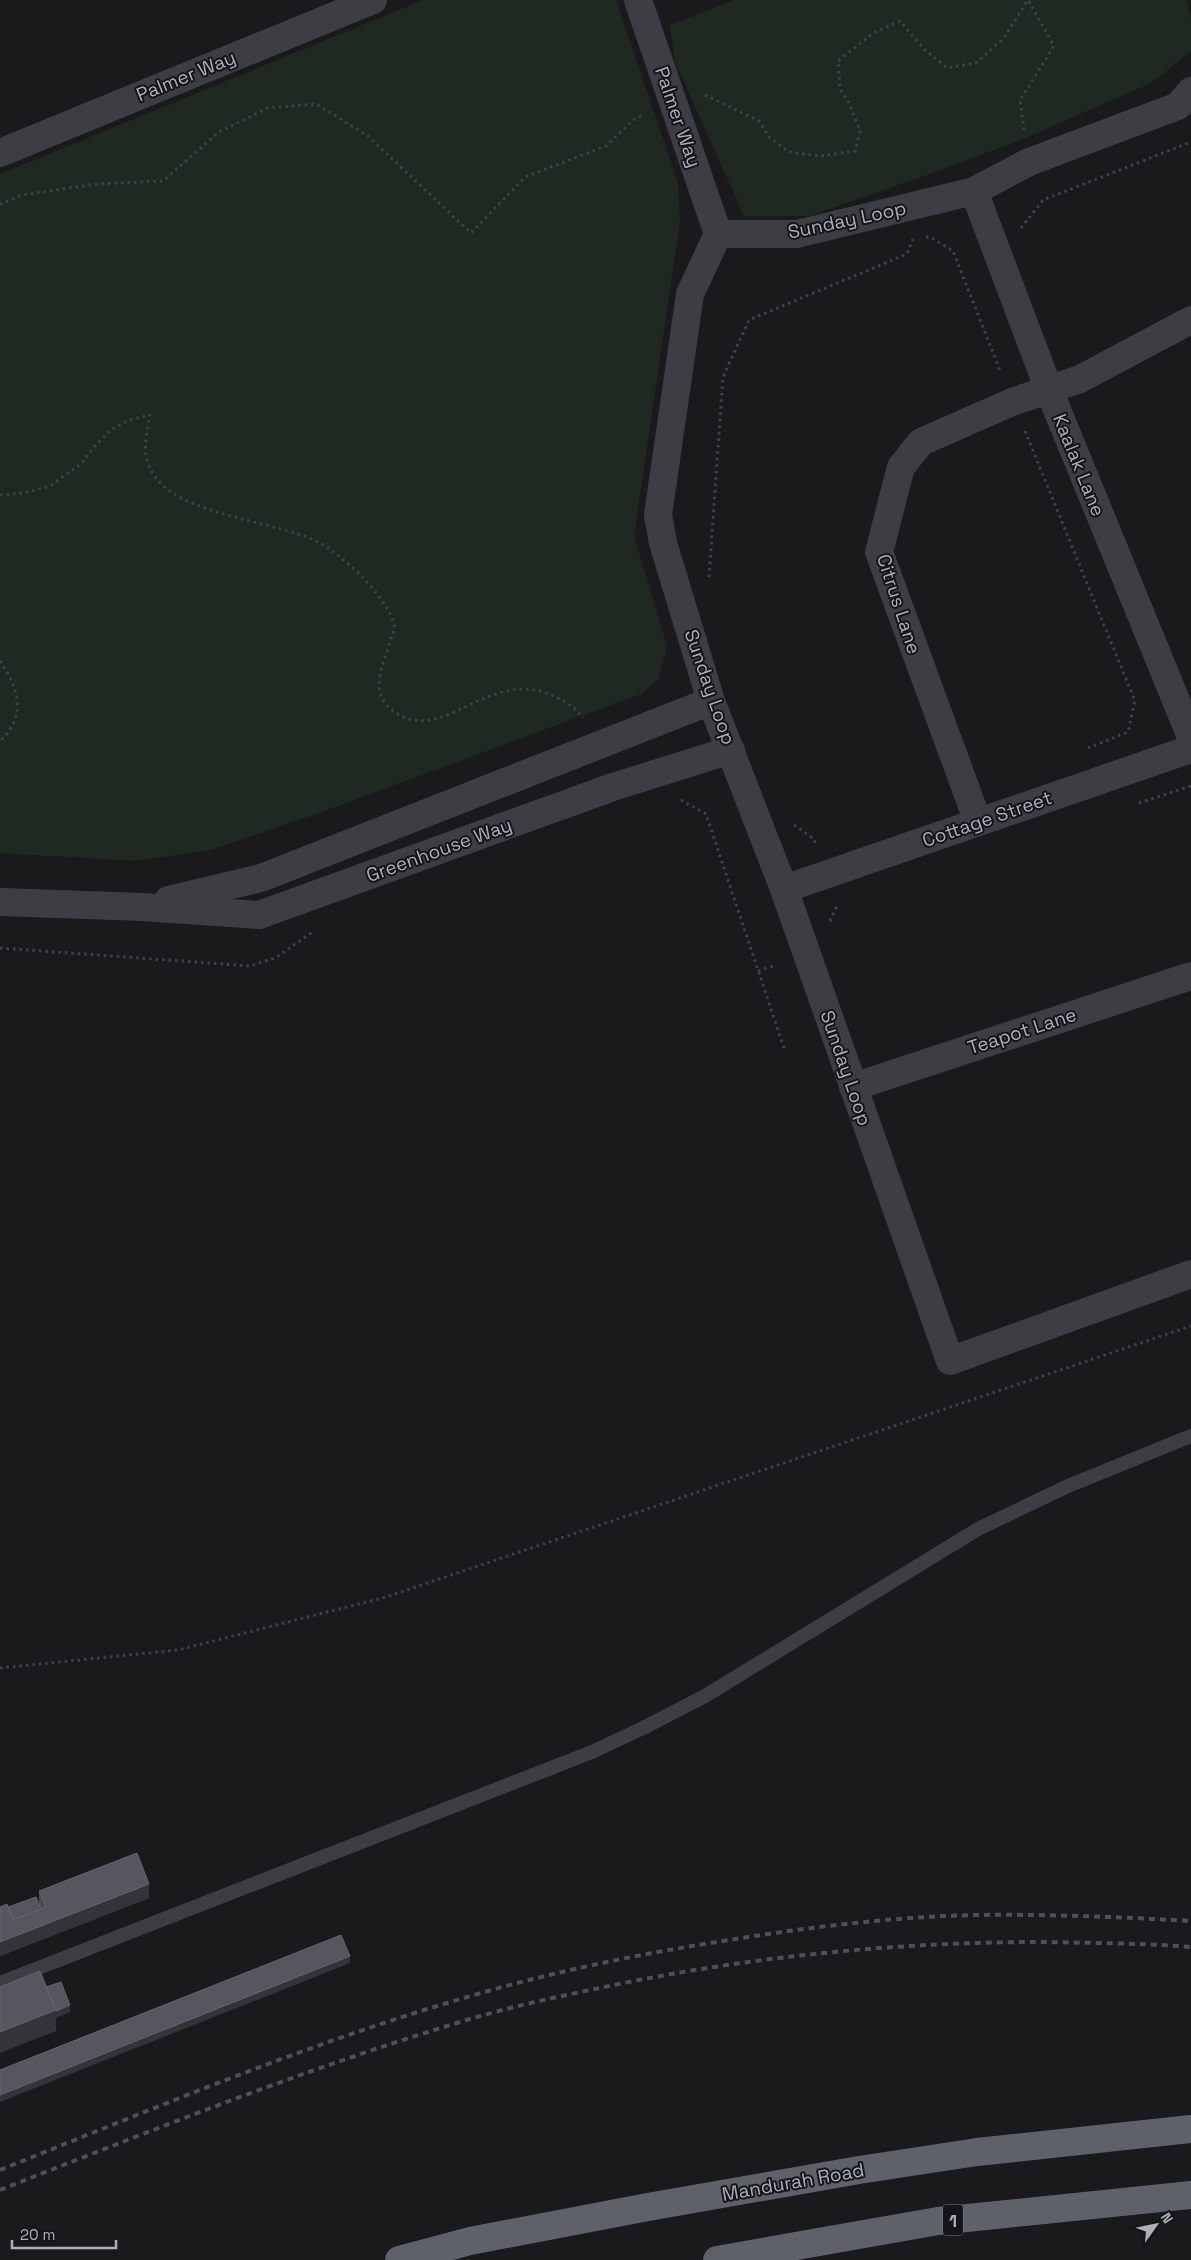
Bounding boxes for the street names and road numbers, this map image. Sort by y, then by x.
street label: Palmer Way [133,45,239,107]
street label: Palmer Way [649,63,707,171]
street label: Sunday Loop [786,195,908,245]
street label: Kaalak Lane [1047,410,1111,520]
street label: Citrus Lane [871,551,927,657]
street label: Sunday Loop [679,626,741,748]
street label: Cottage Street [919,785,1055,853]
street label: Greenhouse Way [363,812,515,888]
street label: Teapot Lane [964,1002,1080,1060]
street label: Sunday Loop [815,1007,877,1129]
street label: Mandurah Road [720,2157,866,2207]
road number: 1 [943,2204,963,2236]

